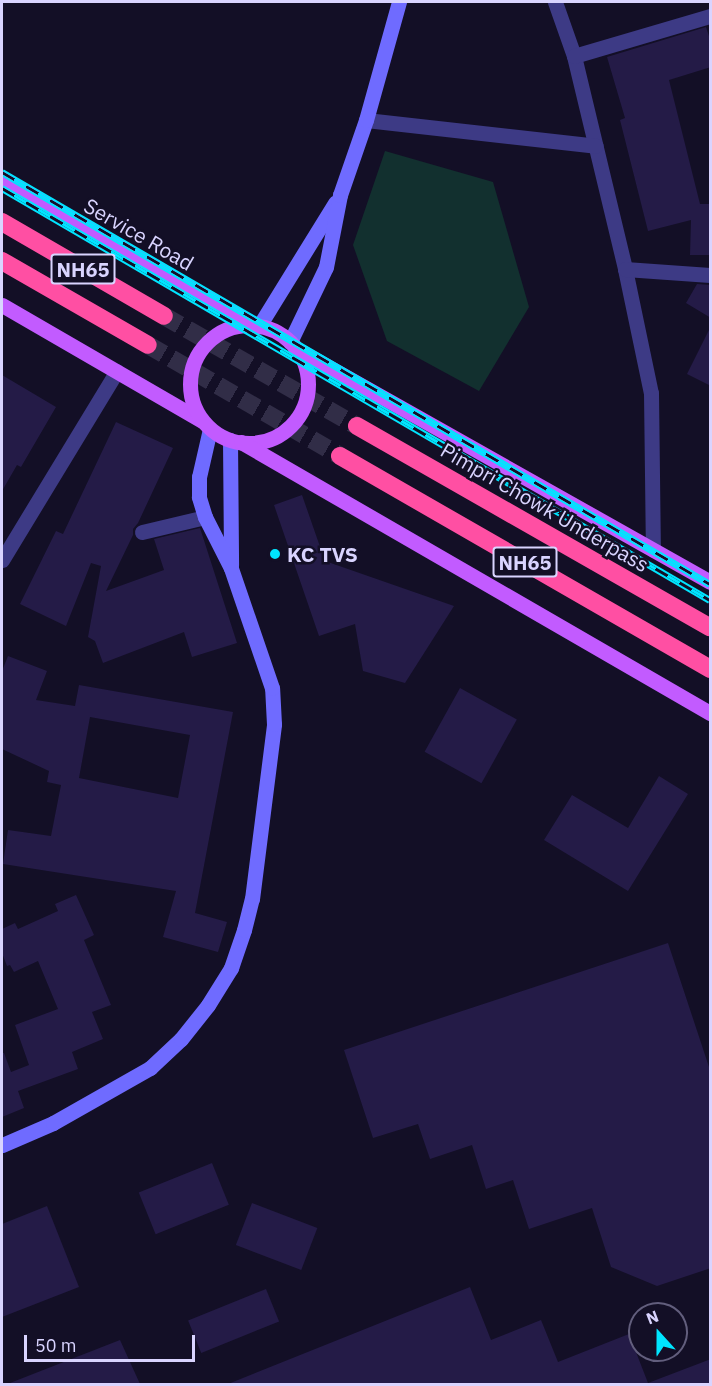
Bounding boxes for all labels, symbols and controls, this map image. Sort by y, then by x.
street label: Service Road [80,192,198,276]
road number: NH65 [50,252,116,286]
street label: Pimpri Chowk Underpass [436,437,654,577]
place label: KC TVS [287,541,358,567]
road number: NH65 [492,545,558,579]
marker: KC TVS [268,547,282,561]
north arrow [628,1302,688,1362]
text: N [643,1306,661,1328]
scale bar [27,1323,198,1361]
text: 50 m [35,1334,77,1357]

